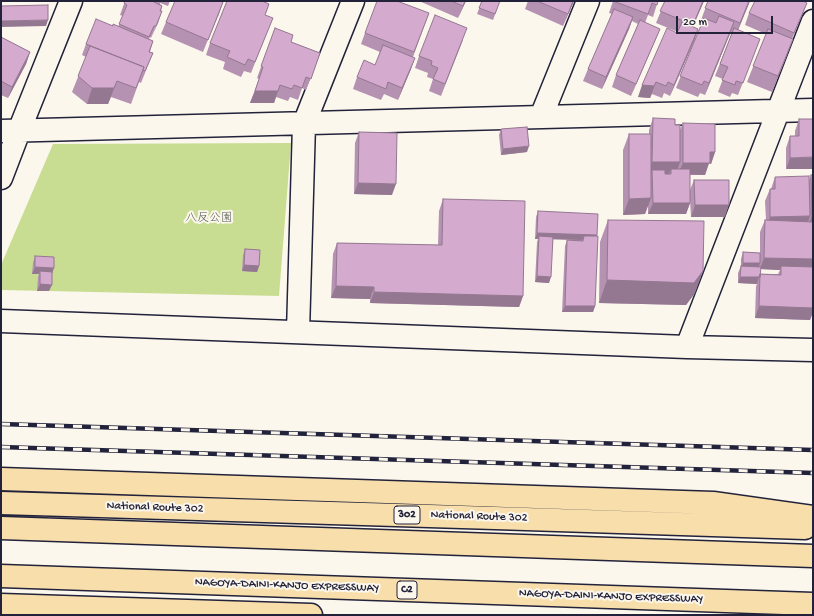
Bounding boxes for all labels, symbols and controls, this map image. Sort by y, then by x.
scale bar [678,8,775,34]
text: 20 m [683,16,707,30]
park label: 八反公園 [185,212,233,226]
street label: National Route 302 [106,499,204,517]
road number: 302 [394,506,420,524]
street label: National Route 302 [430,508,528,526]
street label: NAGOYA-DAINI-KANJO EXPRESSWAY [195,576,379,596]
road number: C2 [397,581,417,599]
street label: NAGOYA-DAINI-KANJO EXPRESSWAY [519,587,703,607]

